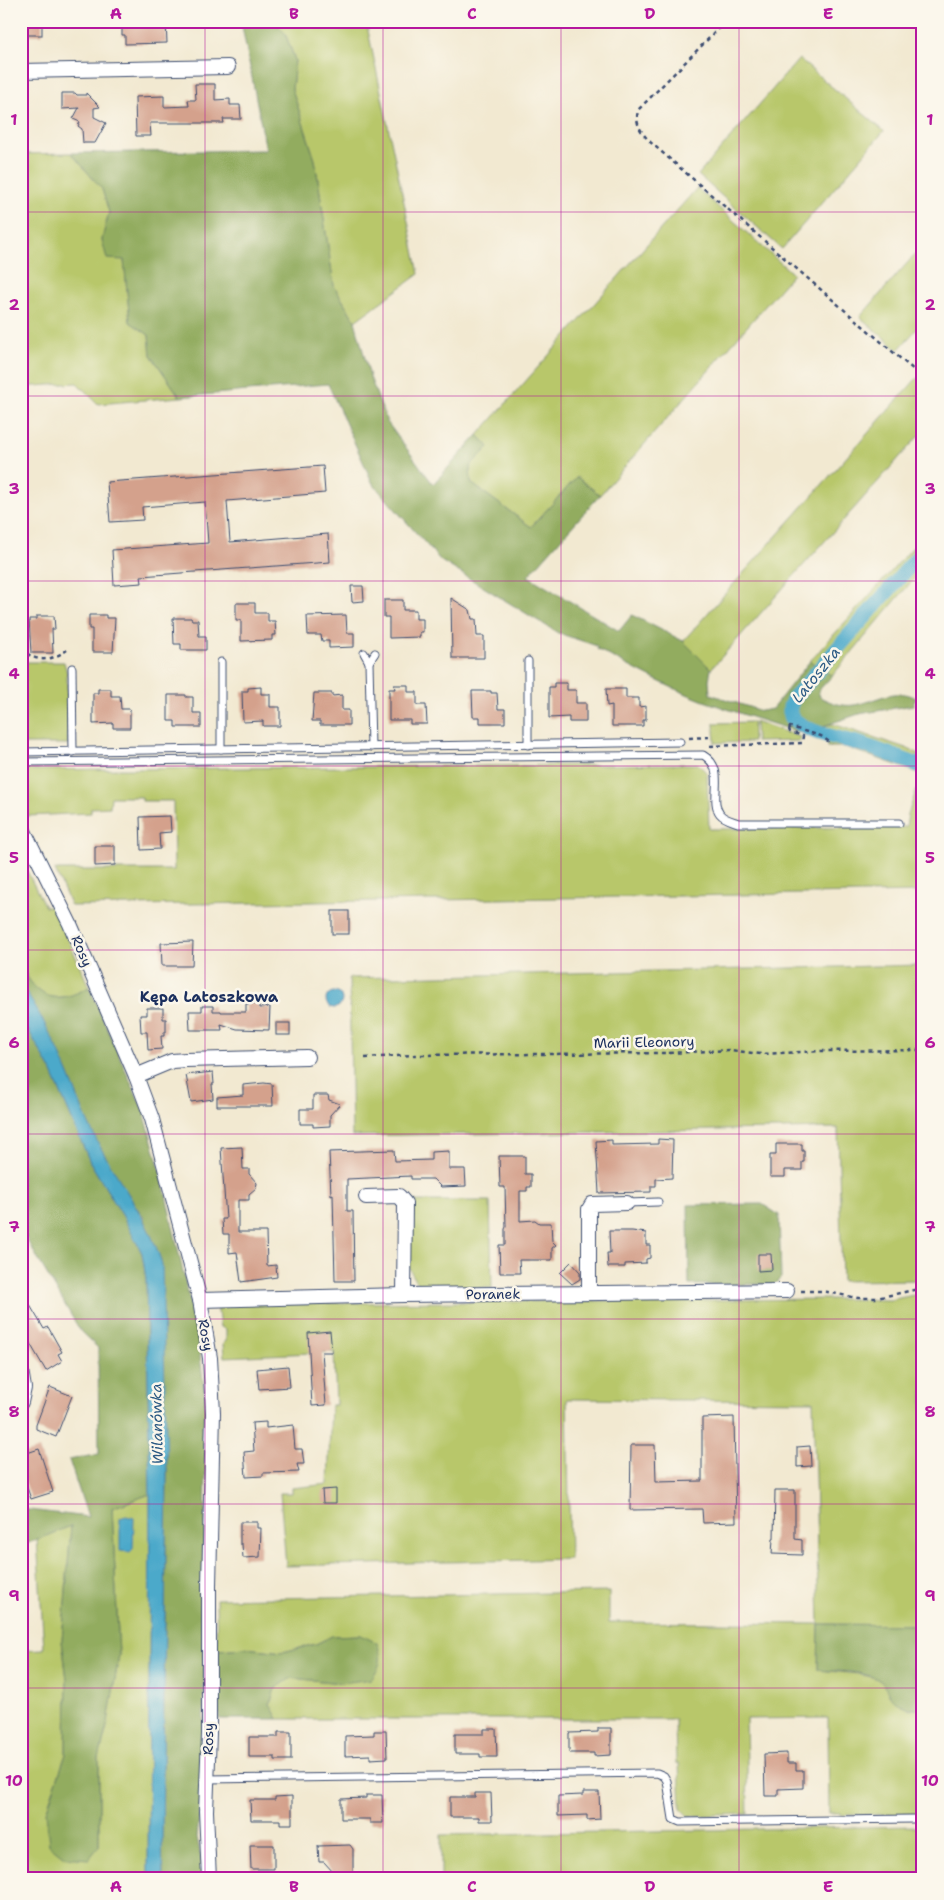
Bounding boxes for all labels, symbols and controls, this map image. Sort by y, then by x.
text: A [110,3,122,24]
text: B [289,3,299,24]
text: C [467,3,477,24]
text: D [644,3,656,24]
text: E [823,3,833,24]
text: 1 [10,109,18,130]
text: 1 [926,109,934,130]
text: 2 [8,294,20,315]
text: 2 [924,294,936,315]
text: 3 [8,478,20,499]
text: 3 [924,478,936,499]
water label: Latoszka [787,643,845,707]
text: 4 [8,663,20,684]
text: 4 [924,663,936,684]
text: 5 [9,847,19,868]
text: 5 [925,847,935,868]
street label: Rosy [67,933,97,969]
district label: Kępa Latoszkowa [140,987,279,1007]
text: 6 [8,1032,20,1053]
street label: Marii Eleonory [593,1032,695,1052]
text: 6 [924,1032,936,1053]
text: 7 [8,1216,20,1237]
text: 7 [924,1216,936,1237]
street label: Poranek [465,1285,521,1303]
street label: Rosy [194,1318,218,1352]
water label: Wilanówka [146,1383,168,1465]
text: 8 [8,1401,20,1422]
text: 8 [924,1401,936,1422]
text: 9 [8,1585,20,1606]
text: 9 [924,1585,936,1606]
street label: Rosy [199,1723,217,1755]
text: 10 [5,1770,23,1791]
text: 10 [921,1770,939,1791]
text: A [110,1876,122,1897]
text: B [289,1876,299,1897]
text: C [467,1876,477,1897]
text: D [644,1876,656,1897]
text: E [823,1876,833,1897]

